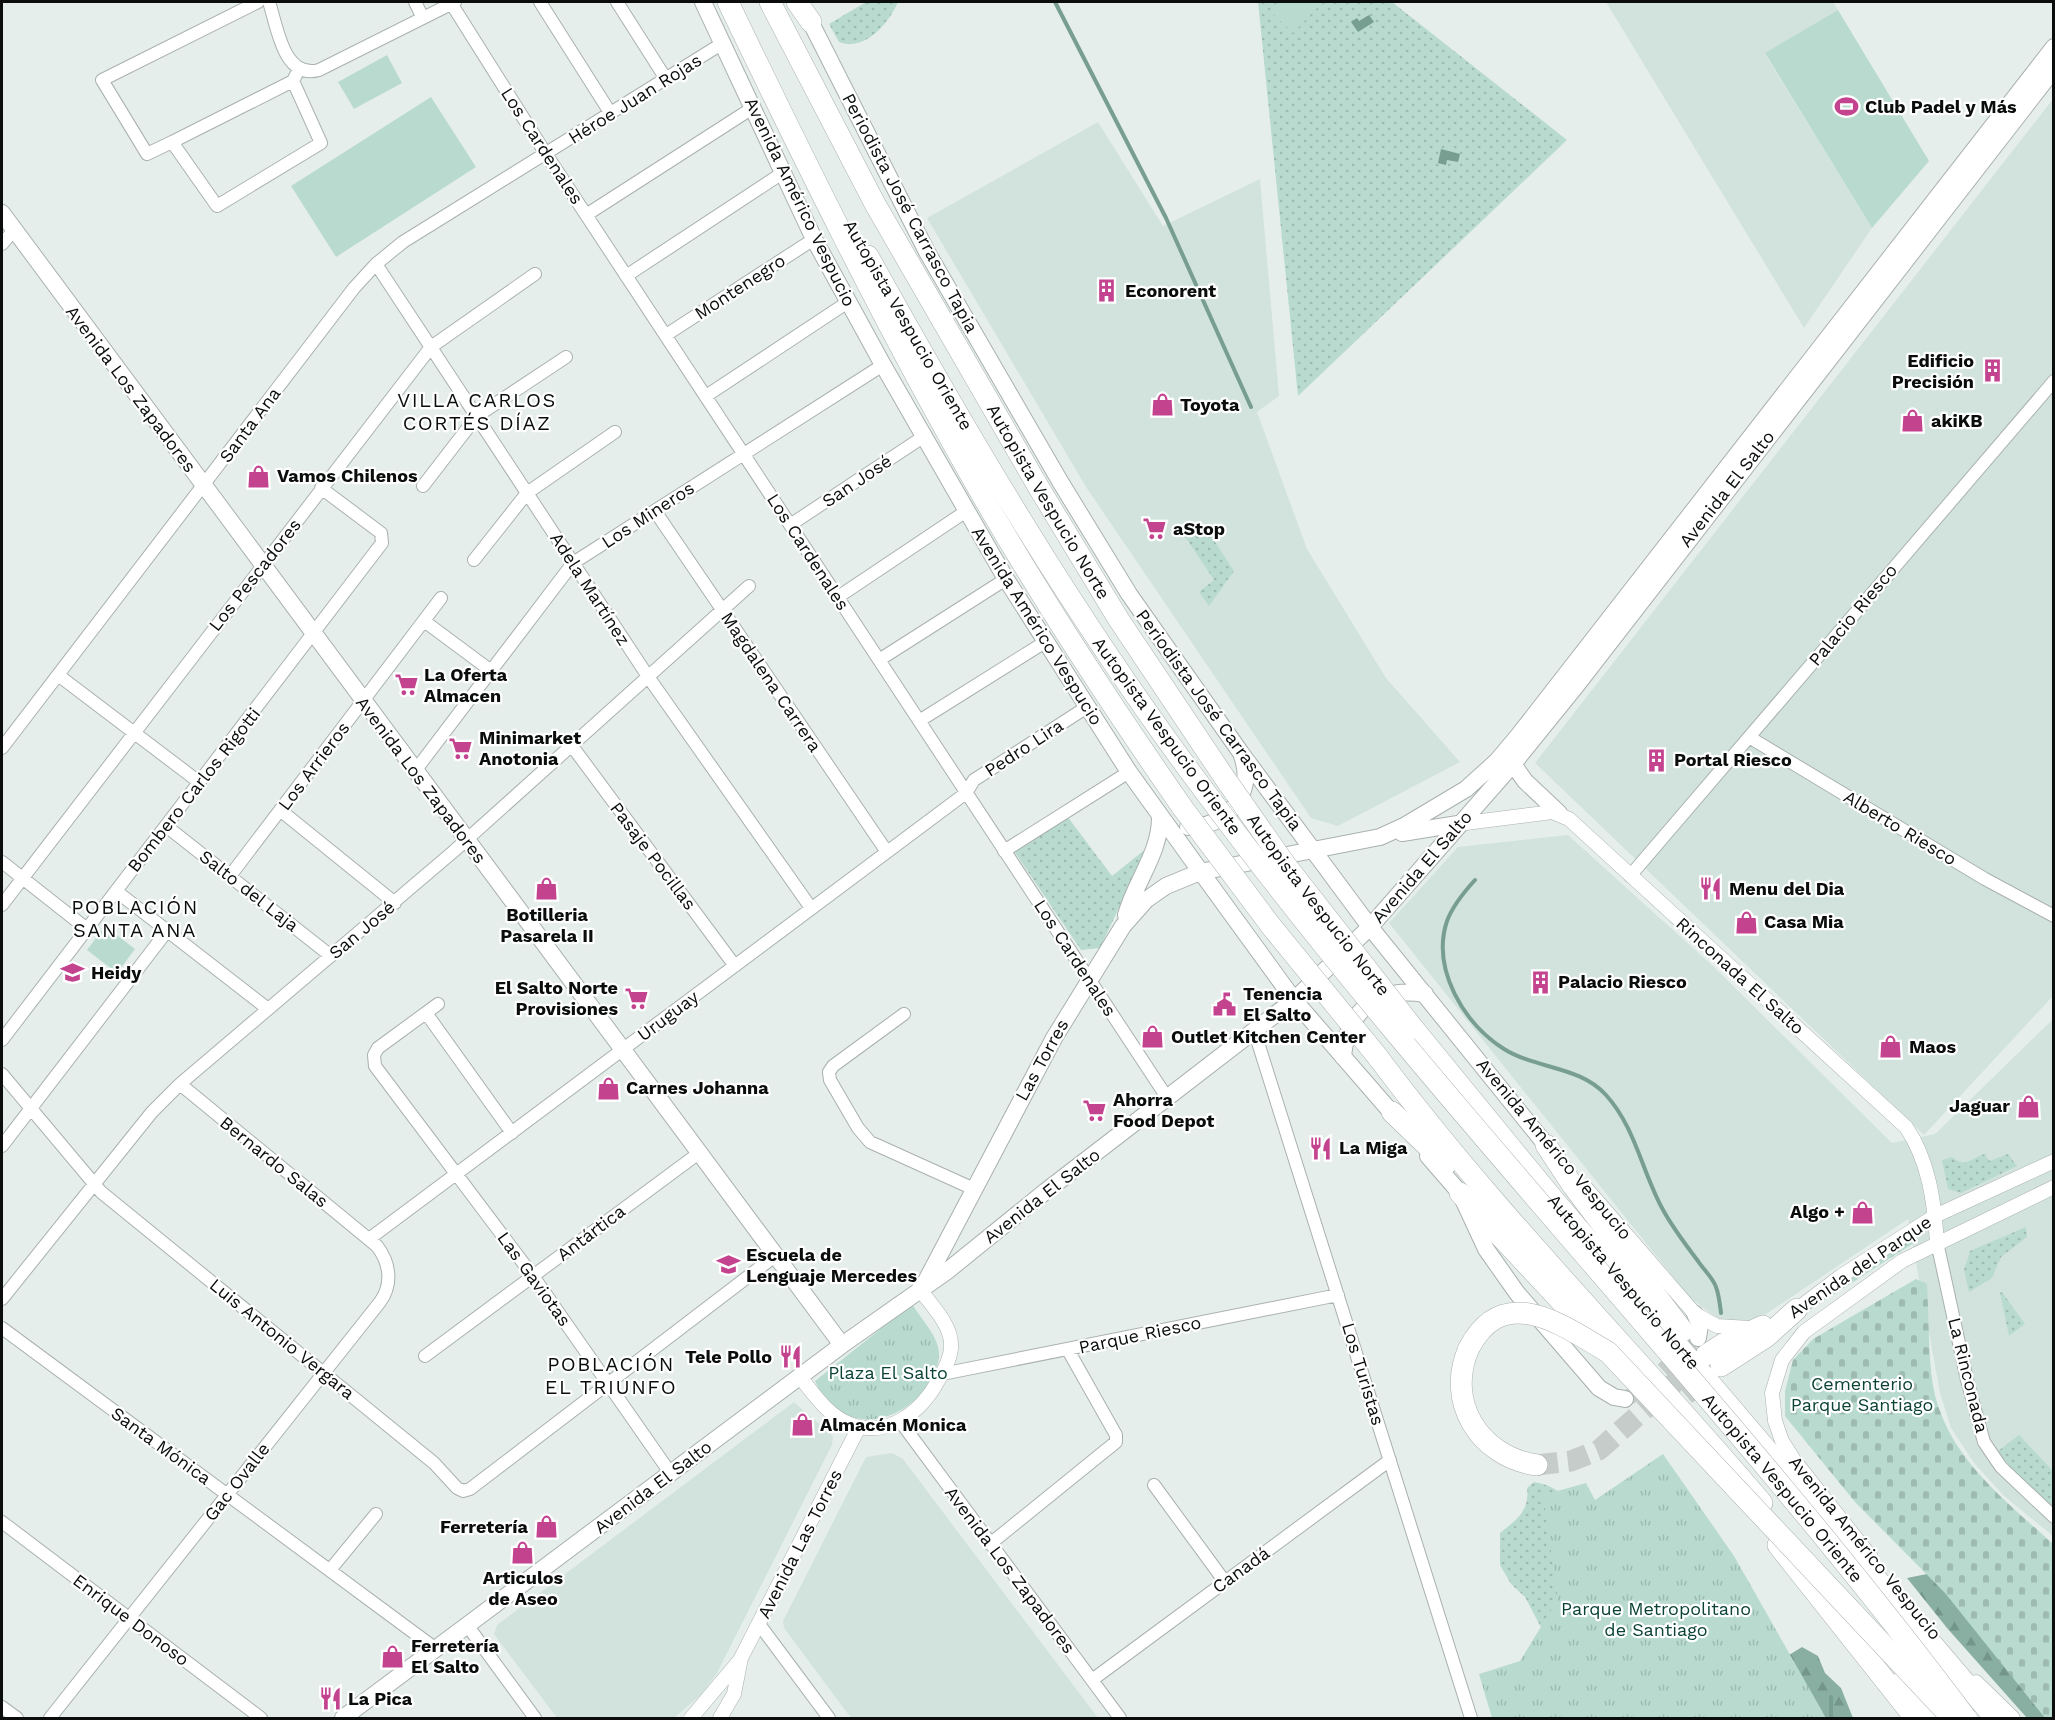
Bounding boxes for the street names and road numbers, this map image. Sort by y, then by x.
street label: Héroe Juan Rojas [564,49,705,148]
street label: Los Cardenales [497,83,588,208]
street label: Periodista José Carrasco Tapia [838,89,983,336]
street label: Avenida Américo Vespucio [741,94,860,310]
street label: Autopista Vespucio Oriente [840,216,977,434]
street label: Montenegro [690,249,789,324]
street label: Avenida Los Zapadores [62,301,201,476]
street label: Santa Ana [215,383,285,466]
street label: Autopista Vespucio Norte [983,400,1115,603]
street label: Avenida El Salto [1675,426,1779,551]
street label: San José [818,450,895,511]
street label: Los Mineros [598,477,698,552]
street label: Los Cardenales [763,489,854,614]
street label: Los Pescadores [204,514,305,635]
street label: Avenida Américo Vespucio [968,523,1107,729]
street label: Adela Martínez [546,528,635,649]
street label: Palacio Riesco [1804,560,1901,670]
street label: Periodista José Carrasco Tapia [1132,605,1307,834]
street label: Magdalena Carrera [717,608,826,756]
street label: Autopista Vespucio Oriente [1089,633,1246,839]
street label: Avenida Los Zapadores [352,692,491,867]
street label: Bombero Carlos Rigotti [123,703,264,876]
street label: Pedro Lira [981,714,1067,781]
street label: Los Arrieros [274,717,354,814]
street label: Alberto Riesco [1840,786,1960,869]
street label: Pasaje Pocillas [606,798,701,914]
street label: Avenida El Salto [1367,806,1476,927]
street label: Autopista Vespucio Norte [1243,809,1395,1000]
street label: Salto del Laja [196,845,303,936]
street label: Los Cardenales [1030,895,1121,1020]
street label: San José [325,896,399,963]
street label: Rinconada El Salto [1672,913,1809,1039]
street label: Uruguay [633,986,703,1045]
street label: Las Torres [1011,1015,1073,1104]
street label: Avenida Américo Vespucio [1472,1054,1636,1244]
street label: Bernardo Salas [216,1112,333,1212]
street label: Avenida El Salto [979,1144,1104,1248]
street label: Autopista Vespucio Norte [1544,1190,1704,1373]
street label: Antártica [552,1200,629,1265]
street label: Avenida del Parque [1784,1211,1935,1322]
street label: Las Gaviotas [493,1227,576,1330]
street label: Luis Antonio Vergara [206,1274,359,1403]
street label: Parque Riesco [1077,1311,1203,1358]
street label: La Rinconada [1944,1315,1993,1435]
street label: Los Turistas [1338,1320,1389,1428]
street label: Autopista Vespucio Oriente [1698,1389,1867,1586]
street label: Santa Mónica [107,1402,215,1489]
street label: Avenida El Salto [590,1436,716,1538]
street label: Gac Ovalle [200,1438,274,1525]
street label: Avenida Américo Vespucio [1785,1452,1946,1644]
street label: Avenida Las Torres [753,1466,846,1622]
street label: Avenida Los Zapadores [941,1482,1080,1657]
street label: Canadá [1208,1542,1273,1597]
street label: Enrique Donoso [69,1569,193,1670]

